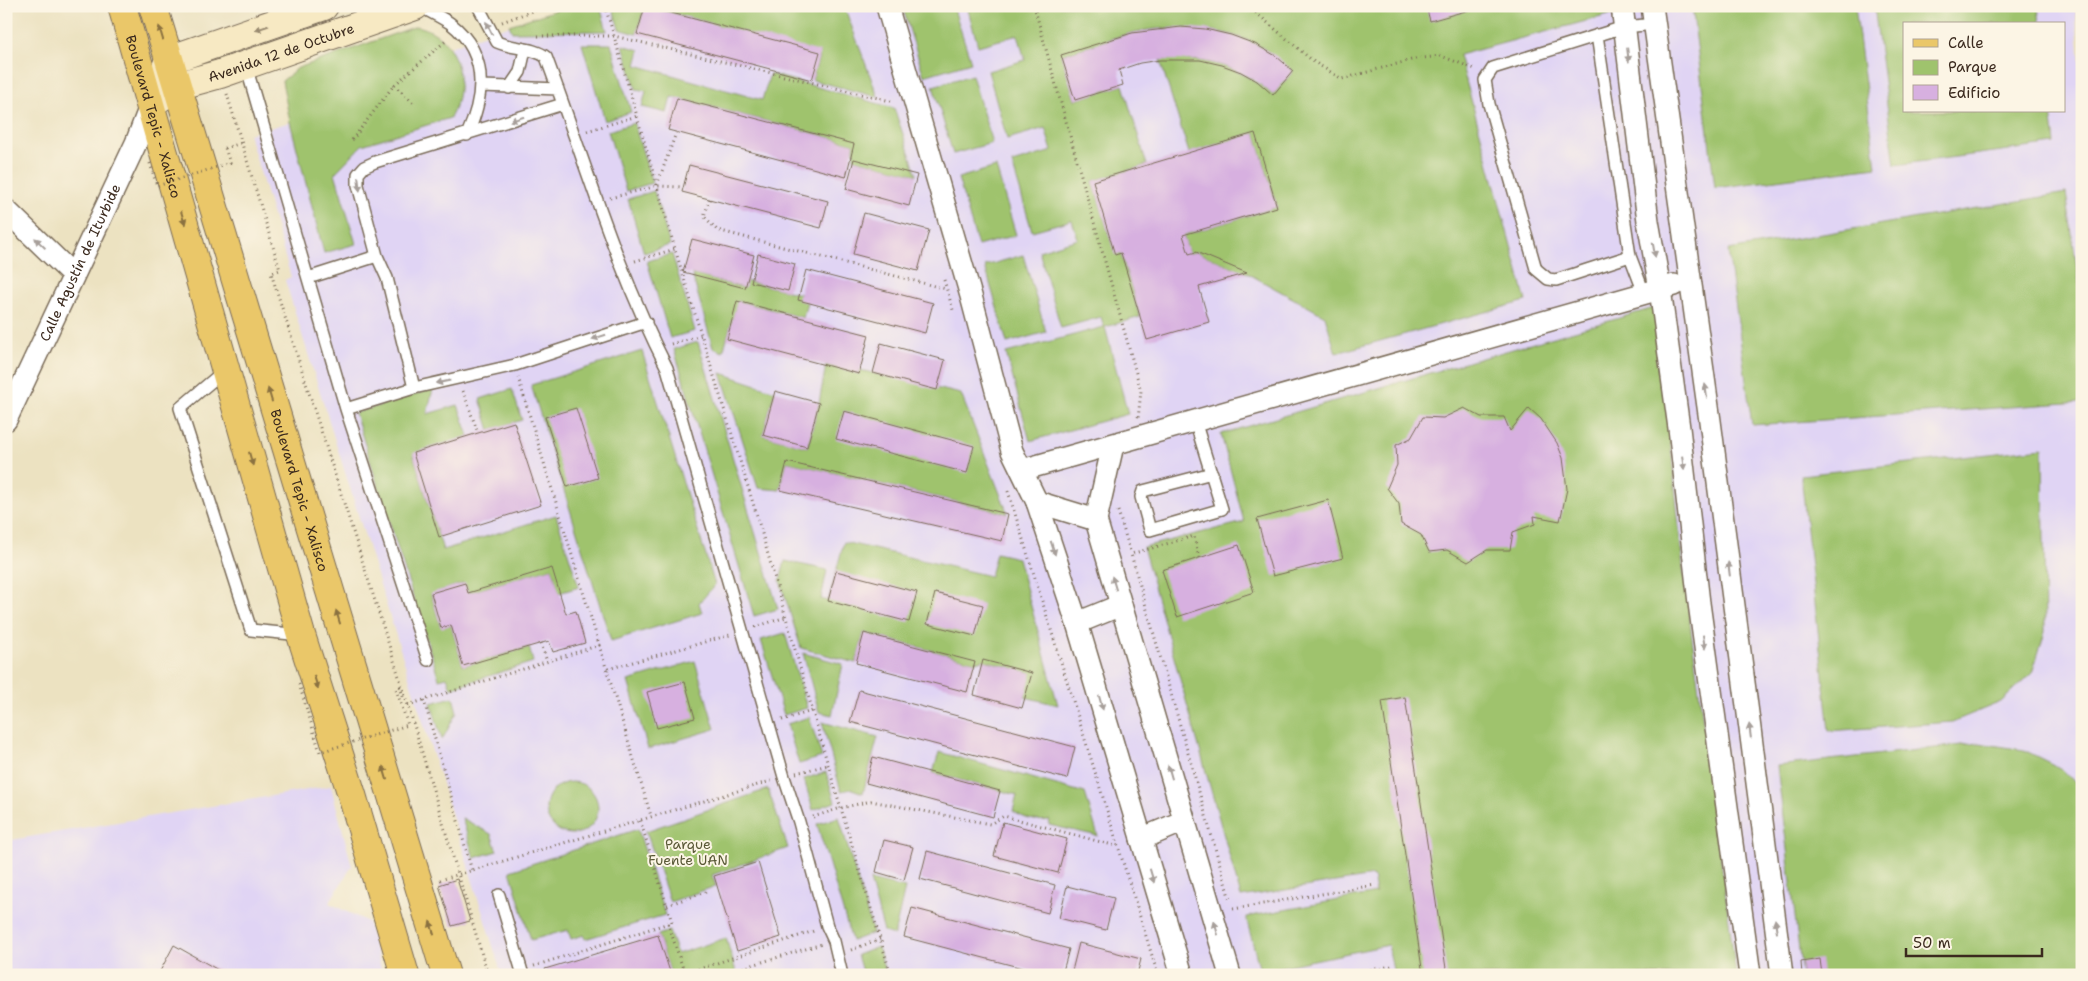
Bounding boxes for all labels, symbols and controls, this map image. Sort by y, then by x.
street label: Avenida 12 de Octubre [206,19,357,86]
one-way arrow [485,20,493,35]
legend [1903,22,2066,112]
one-way arrow [156,25,164,40]
one-way arrow [254,25,269,32]
street label: Boulevard Tepic - Xalisco [122,33,185,200]
text: Calle [1948,33,1984,53]
one-way arrow [1624,47,1632,63]
text: Parque [1948,57,1997,77]
text: Edificio [1948,83,2000,103]
one-way arrow [509,116,524,123]
one-way arrow [355,176,363,192]
street label: Calle Agustín de Iturbide [35,181,125,344]
one-way arrow [180,211,188,226]
one-way arrow [34,237,46,249]
one-way arrow [1650,243,1658,259]
one-way arrow [591,334,606,342]
one-way arrow [435,378,451,386]
one-way arrow [1701,383,1709,399]
one-way arrow [266,387,274,402]
street label: Boulevard Tepic - Xalisco [266,407,333,574]
one-way arrow [248,451,256,466]
one-way arrow [1679,456,1687,472]
one-way arrow [1049,541,1057,556]
one-way arrow [1725,561,1733,577]
one-way arrow [1110,575,1118,590]
one-way arrow [333,609,341,624]
one-way arrow [1700,634,1708,650]
one-way arrow [312,675,320,690]
one-way arrow [1097,696,1105,711]
one-way arrow [1746,722,1754,738]
one-way arrow [381,765,389,780]
one-way arrow [1166,765,1174,780]
park label: Parque Fuente UAN [648,835,728,869]
one-way arrow [1148,869,1156,884]
one-way arrow [1772,918,1780,934]
one-way arrow [428,920,436,935]
one-way arrow [1211,920,1219,935]
scale bar [1906,926,2042,958]
text: 50 m [1913,933,1951,953]

